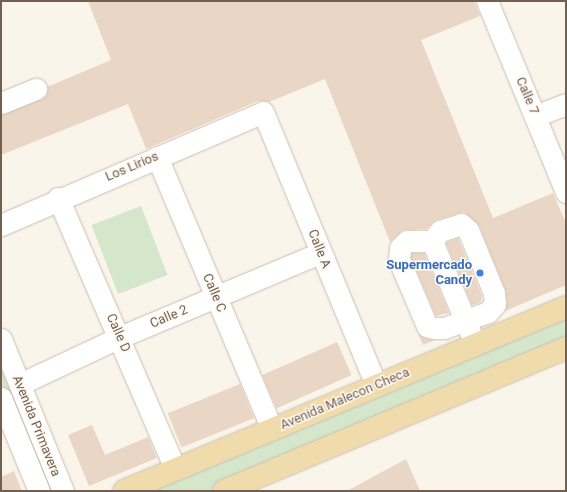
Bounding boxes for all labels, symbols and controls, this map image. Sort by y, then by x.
street label: Calle 7 [512,75,542,117]
street label: Los Lirios [103,149,161,185]
street label: Calle A [304,227,334,271]
place label: Supermercado Candy [386,258,472,289]
marker: Supermercado Candy [475,268,485,278]
street label: Calle C [199,271,229,315]
street label: Calle 2 [148,302,190,332]
street label: Calle D [103,311,133,355]
street label: Avenida Malecon Checa [278,365,412,433]
street label: Avenida Primavera [9,373,63,479]

